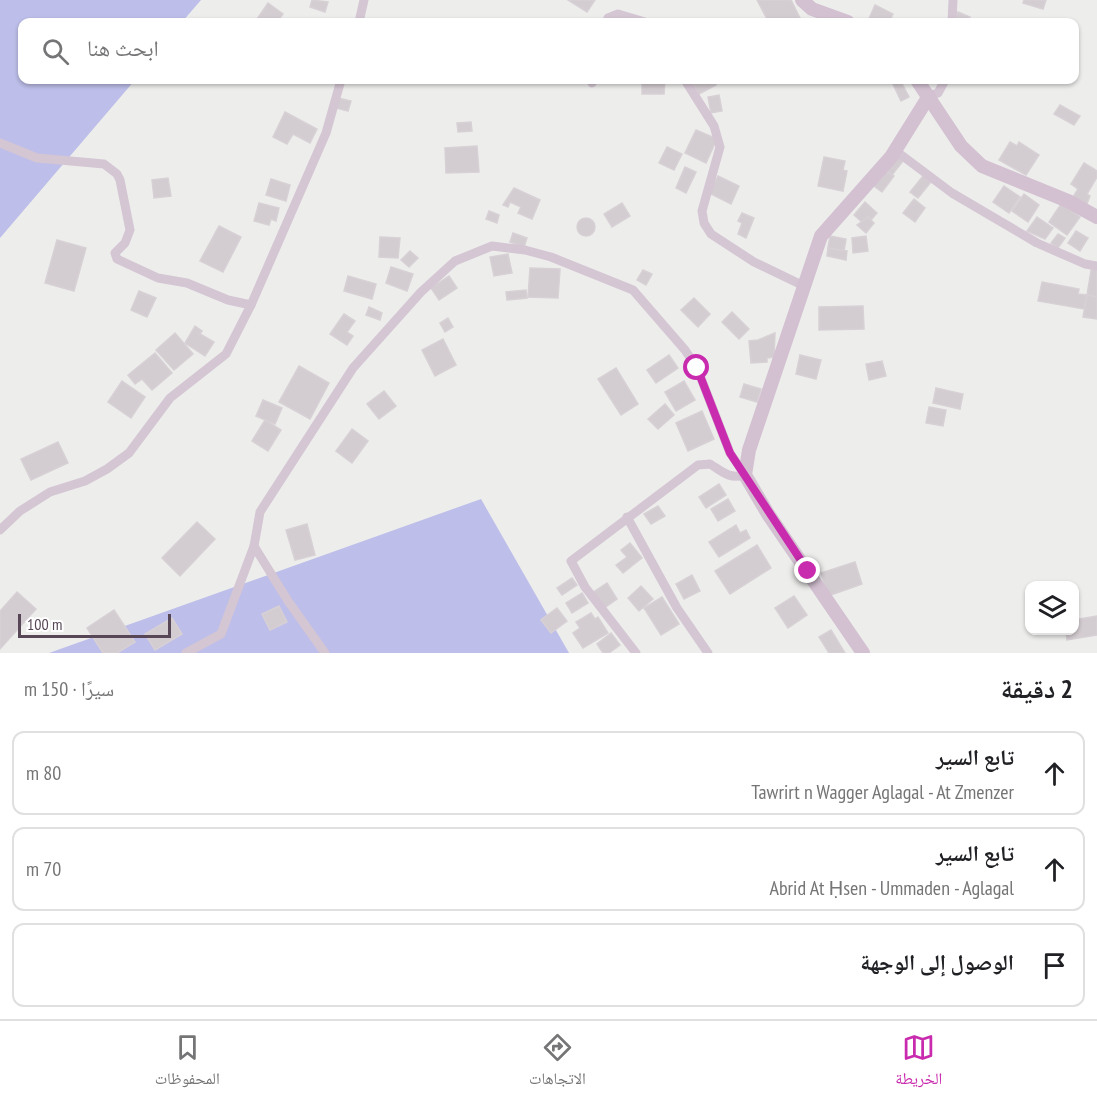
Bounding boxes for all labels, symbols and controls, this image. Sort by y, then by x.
search box [18,18,1079,84]
text: ابحث هنا [87,34,159,62]
icon: search [39,35,72,68]
route start [683,354,709,380]
route end [794,557,820,583]
map controls [1025,581,1079,635]
button: layers [1025,581,1079,635]
scale bar [18,611,171,638]
text: 100 m [27,614,62,634]
text: 2 دقيقة [1001,672,1073,705]
text: سيرًا · 150 m [24,676,114,702]
text: تابع السير [936,743,1014,771]
icon: ahead [1038,757,1071,790]
text: 80 m [26,760,61,786]
text: Tawrirt n Wagger Aglagal - At Zmenzer [751,779,1014,805]
text: تابع السير [936,839,1014,867]
icon: ahead [1038,853,1071,886]
text: 70 m [26,856,61,882]
text: Abrid At Ḥsen - Ummaden - Aglagal [769,875,1014,901]
text: الوصول إلى الوجهة [860,948,1014,976]
icon: arrive [1038,949,1071,982]
tab: المحفوظات [155,1031,220,1094]
tab: الاتجاهات [529,1031,586,1094]
tab: الخريطة [895,1031,942,1094]

